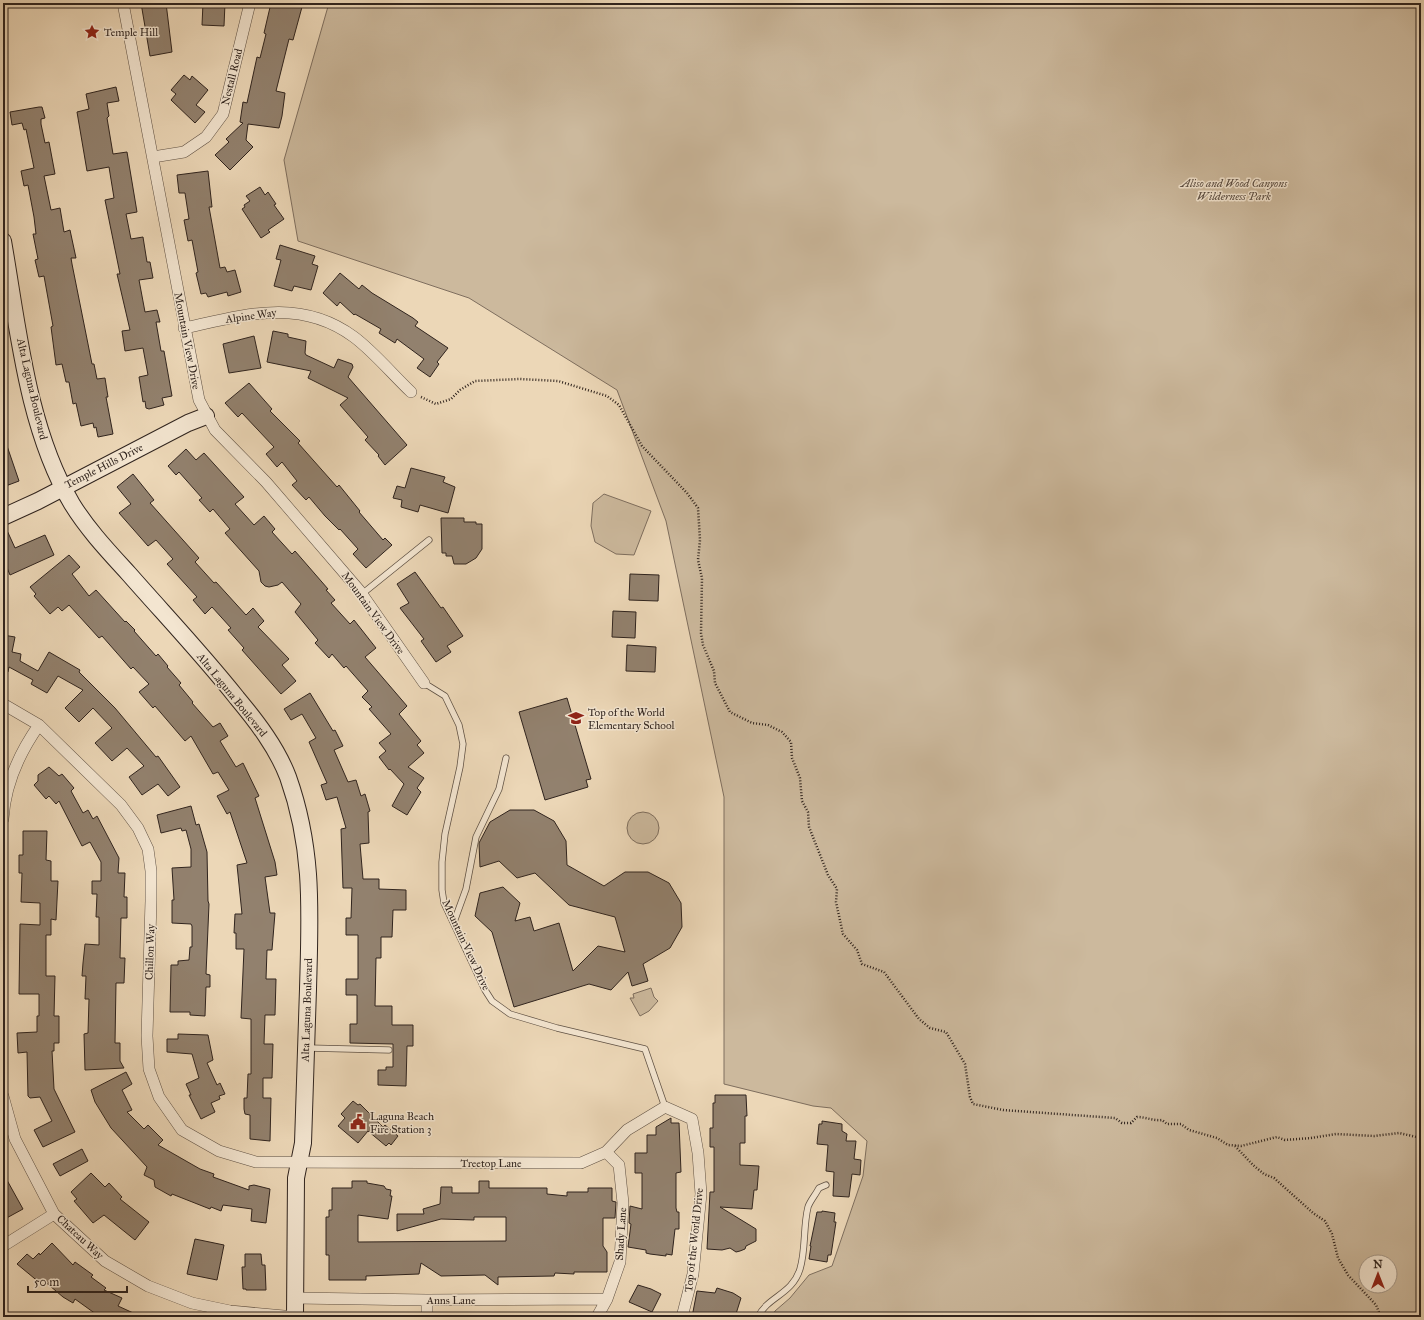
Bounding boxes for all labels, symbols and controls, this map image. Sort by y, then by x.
place icon: Temple Hill [83,23,101,41]
place label: Temple Hill [104,26,158,39]
street label: Nestall Road [219,47,245,107]
park label: Aliso and Wood Canyons Wilderness Park [1180,177,1288,203]
street label: Mountain View Drive [171,291,203,391]
street label: Alpine Way [224,306,278,326]
street label: Alta Laguna Boulevard [14,336,50,442]
street label: Temple Hills Drive [63,440,146,491]
street label: Mountain View Drive [339,569,408,657]
street label: Alta Laguna Boulevard [194,650,270,740]
place label: Top of the World Elementary School [588,706,675,732]
school or university icon: Top of the World Elementary School [567,709,585,727]
street label: Mountain View Drive [439,898,493,993]
street label: Chillon Way [143,923,158,980]
street label: Alta Laguna Boulevard [299,957,315,1063]
place label: Laguna Beach Fire Station 3 [370,1110,434,1136]
public building icon: Laguna Beach Fire Station 3 [349,1113,367,1131]
street label: Treetop Lane [460,1157,522,1170]
street label: Top of the World Drive [682,1187,706,1293]
street label: Shady Lane [613,1207,629,1261]
street label: Chateau Way [54,1212,107,1263]
north arrow [1358,1254,1398,1294]
text: N [1373,1258,1383,1271]
scale bar [28,1268,127,1294]
text: 50 m [34,1275,59,1289]
street label: Anns Lane [426,1294,476,1307]

